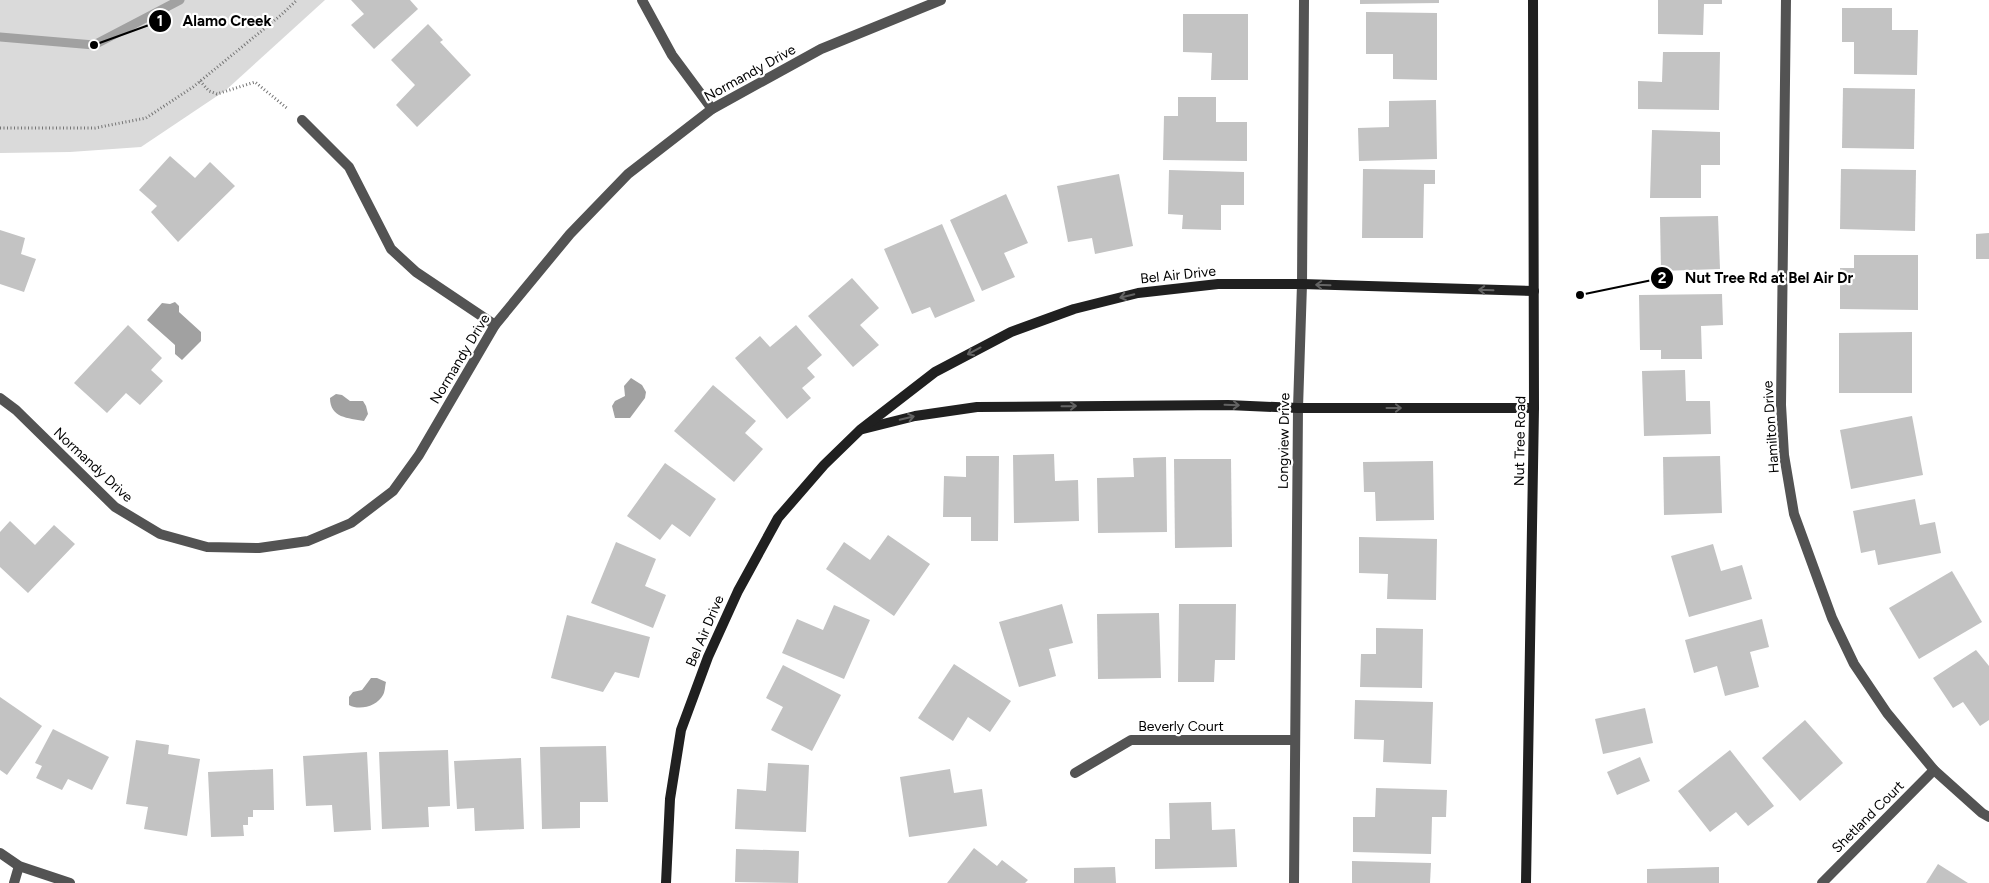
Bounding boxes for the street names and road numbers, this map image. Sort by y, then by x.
street label: Normandy Drive [701,41,799,105]
street label: Bel Air Drive [1139,263,1217,287]
street label: Normandy Drive [426,311,494,407]
street label: Hamilton Drive [1759,380,1783,474]
street label: Longview Drive [1275,392,1293,489]
street label: Nut Tree Road [1511,396,1529,486]
street label: Normandy Drive [50,424,136,506]
street label: Bel Air Drive [682,592,728,669]
street label: Beverly Court [1138,718,1224,735]
street label: Shetland Court [1828,777,1908,857]

